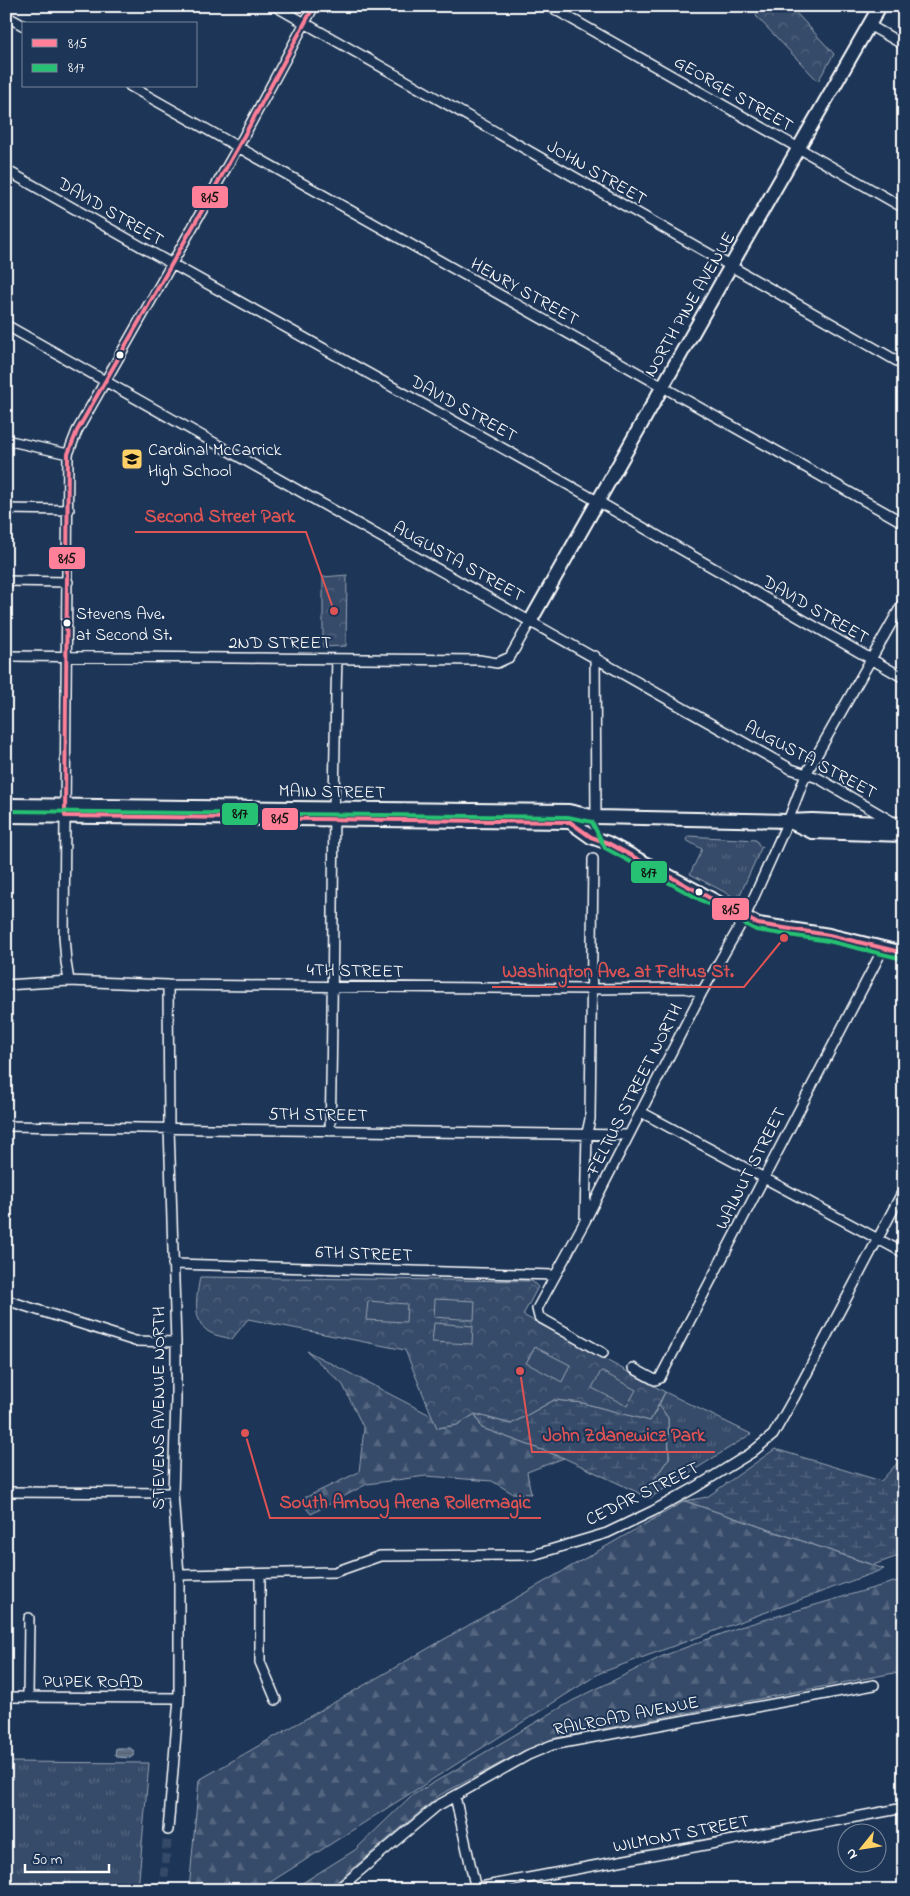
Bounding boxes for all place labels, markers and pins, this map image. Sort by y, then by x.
unlabelled marker [115,350,125,360]
place label: Cardinal McCarrick High School [148,438,282,486]
school or university icon: Cardinal McCarrick High School [120,447,144,471]
callout: Second Street Park [135,498,306,532]
place label: Stevens Ave. at Second St. [76,602,173,648]
marker: Stevens Ave. at Second St. [62,618,72,628]
unlabelled marker [694,887,704,897]
callout: Washington Ave. at Feltus St. [492,953,744,987]
callout: John Zdanewicz Park [532,1418,715,1452]
callout: South Amboy Arena Rollermagic [270,1484,541,1518]

